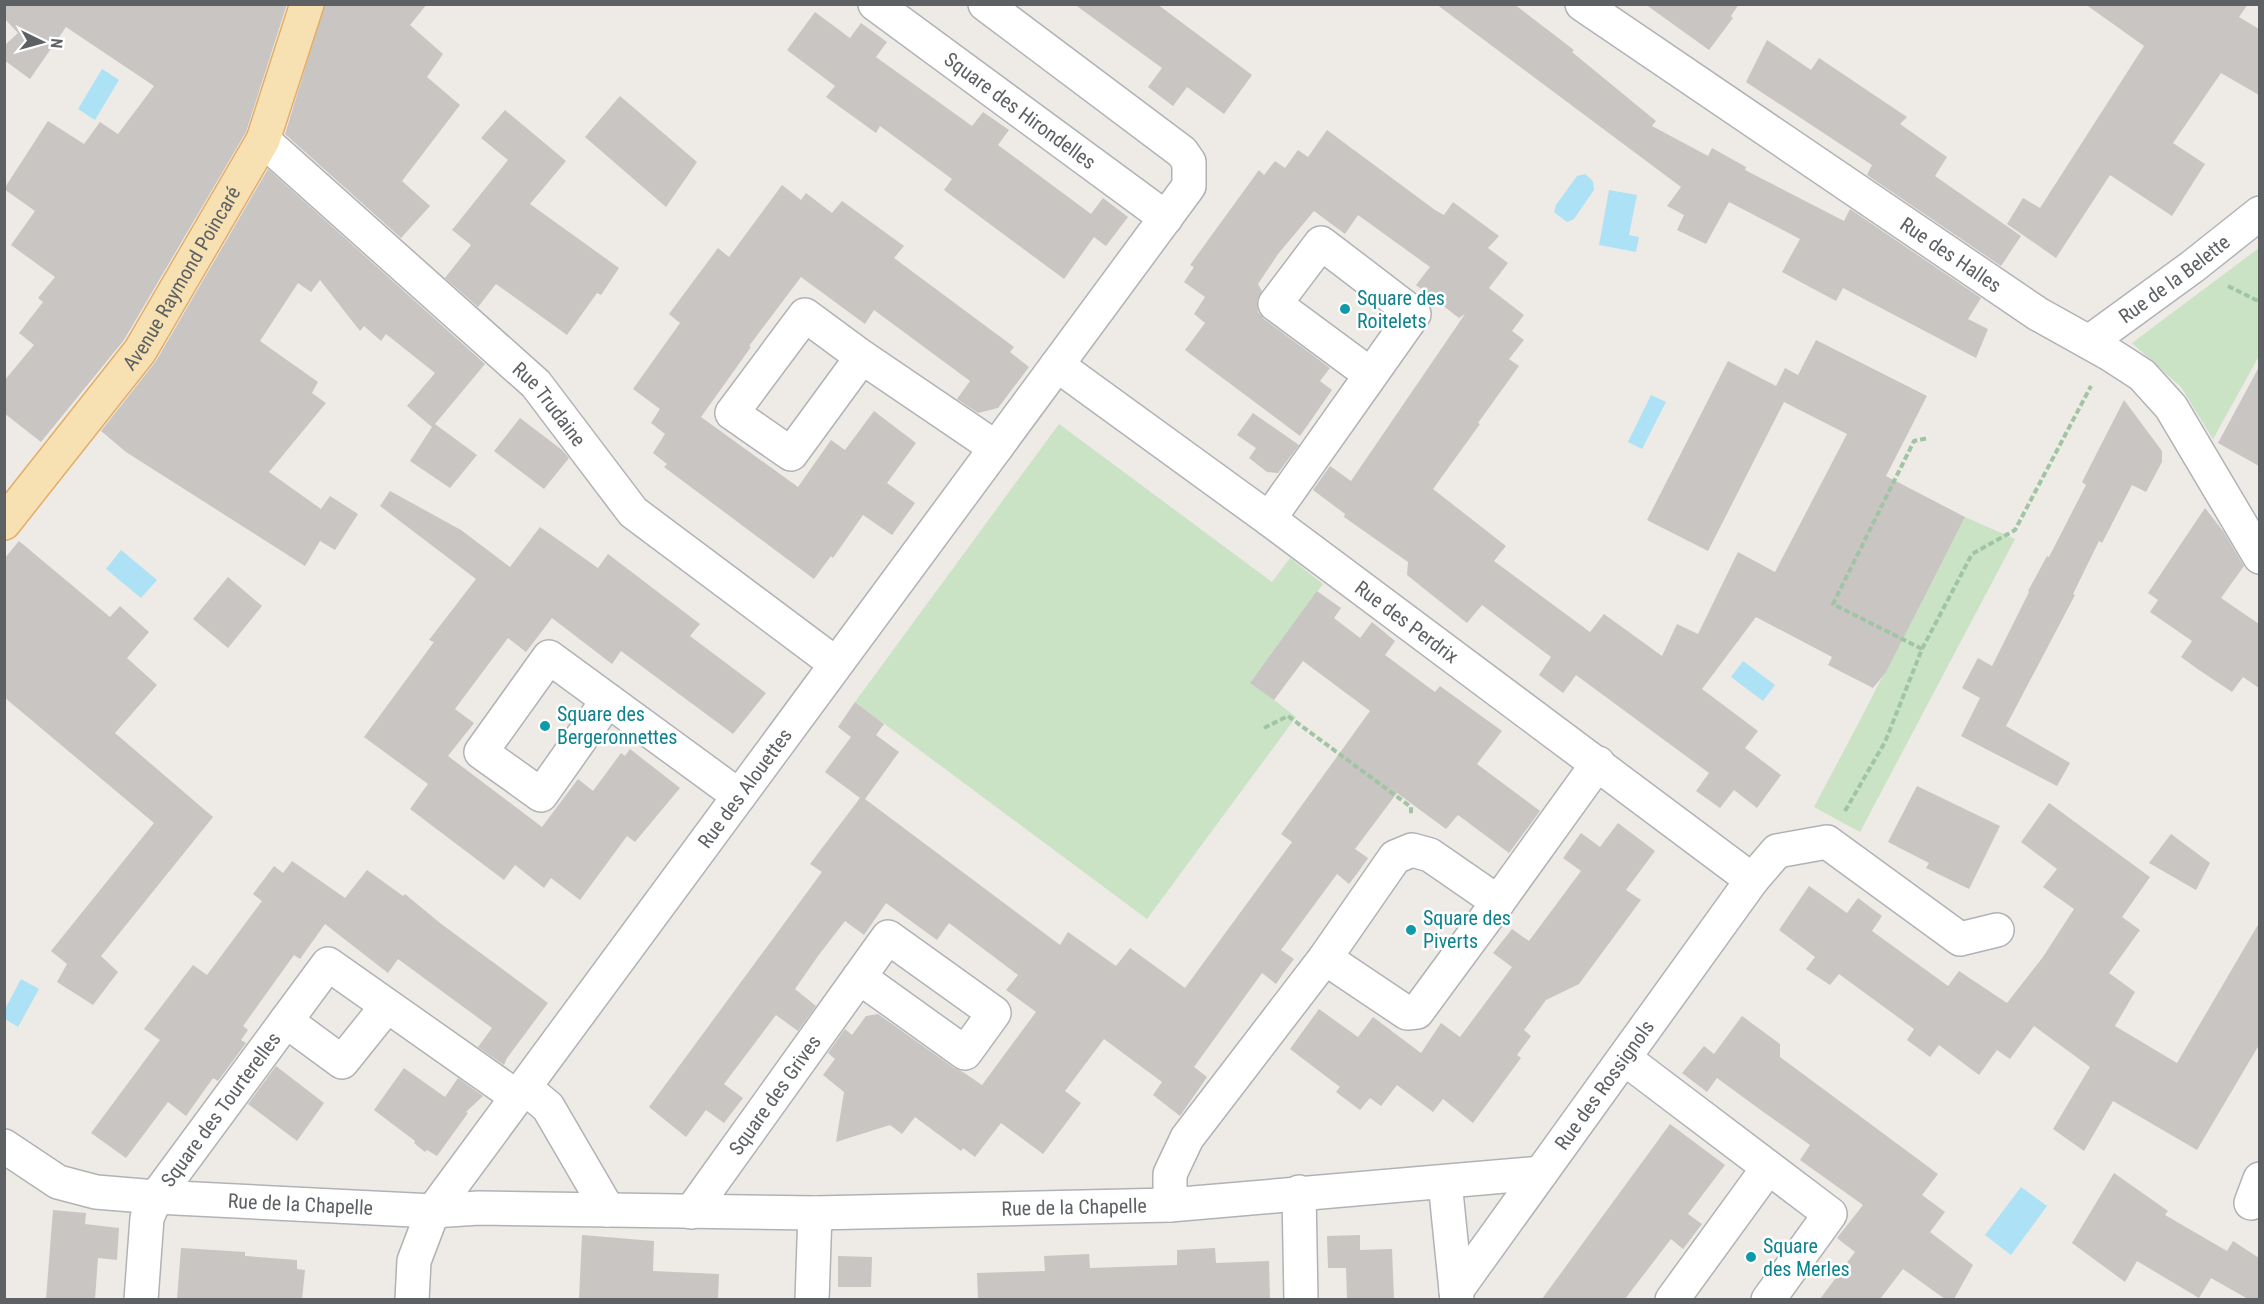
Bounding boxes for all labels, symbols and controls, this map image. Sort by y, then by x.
north arrow [12,12,72,72]
text: N [47,38,66,49]
street label: Square des Hirondelles [940,47,1101,174]
street label: Avenue Raymond Poincaré [118,182,245,375]
street label: Rue des Halles [1896,212,2006,298]
street label: Rue de la Belette [2114,230,2235,328]
place label: Square des Roitelets [1357,286,1445,333]
marker: Square des Roitelets [1338,302,1352,316]
street label: Rue Trudaine [508,357,591,451]
street label: Rue des Perdrix [1350,576,1463,668]
place label: Square des Bergeronnettes [557,702,677,749]
marker: Square des Bergeronnettes [538,719,552,733]
street label: Rue des Alouettes [693,724,797,853]
place label: Square des Piverts [1423,906,1511,953]
marker: Square des Piverts [1404,923,1418,937]
street label: Rue des Rossignols [1550,1015,1659,1154]
street label: Square des Tourterelles [156,1027,286,1191]
street label: Square des Grives [724,1030,826,1160]
street label: Rue de la Chapelle [227,1189,374,1220]
street label: Rue de la Chapelle [1001,1194,1147,1221]
place label: Square des Merles [1763,1234,1850,1281]
marker: Square des Merles [1744,1250,1758,1264]

